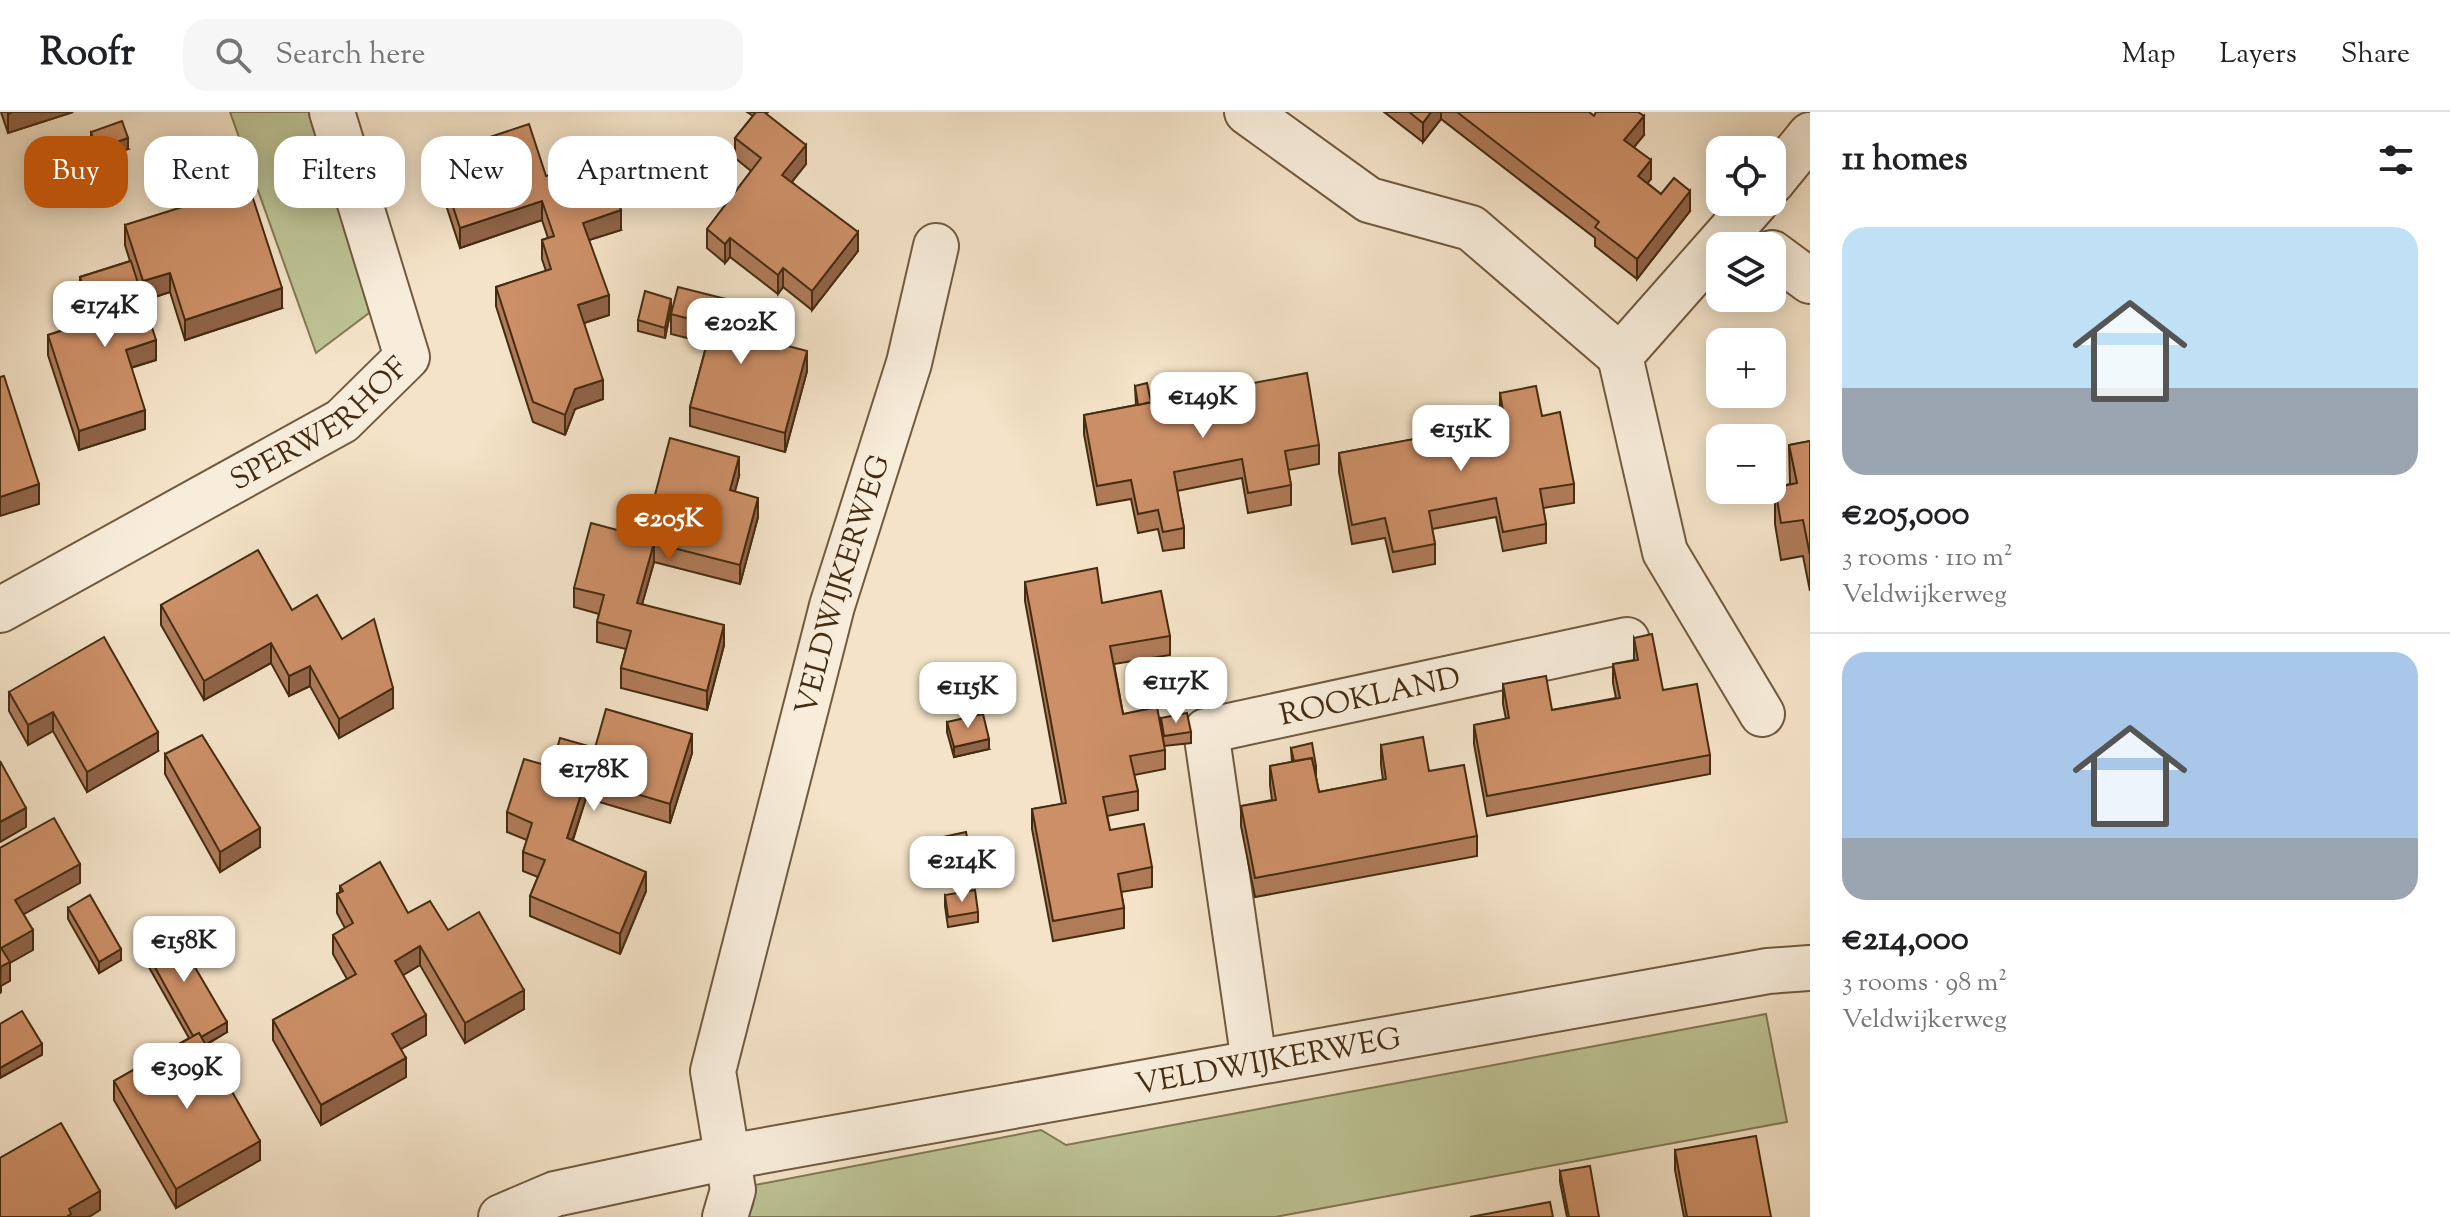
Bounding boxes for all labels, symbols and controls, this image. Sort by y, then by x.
search box [183,19,743,91]
text: Roofr [40,28,135,82]
icon: search [211,33,255,77]
text: Search here [275,34,426,77]
text: Map [2122,35,2175,75]
text: Layers [2219,35,2297,75]
text: Share [2341,35,2410,75]
chip: Buy [24,136,128,208]
chip: Rent [144,136,258,208]
chip: Filters [274,136,405,208]
chip: New [421,136,532,208]
chip: Apartment [548,136,737,208]
map controls [1706,136,1786,504]
button: locate [1706,136,1786,216]
text: 11 homes [1842,136,1968,185]
icon: filters [2374,138,2418,182]
button: layers [1706,232,1786,312]
icon: home [2058,279,2202,423]
pin: €174K [49,281,161,349]
text: €174K [71,288,139,325]
pin: €202K [685,298,797,366]
text: €202K [705,305,777,342]
button: + [1706,328,1786,408]
street label: SPERWERHOF [223,348,419,503]
pin: €149K [1147,372,1259,440]
text: €149K [1168,379,1238,416]
pin: €151K [1405,405,1517,473]
text: €151K [1430,412,1492,449]
button: − [1706,424,1786,504]
street label: VELDWIJKERWEG [786,450,903,720]
text: €205,000 [1842,491,1970,540]
pin: €205K [613,494,725,562]
text: €205K [634,501,704,538]
text: 3 rooms · 110 m² [1842,540,2013,577]
text: Veldwijkerweg [1842,577,2007,614]
pin: €117K [1120,657,1232,725]
street label: ROOKLAND [1276,658,1465,738]
pin: €115K [912,662,1024,730]
text: €117K [1143,664,1209,701]
text: €115K [937,669,999,706]
icon: home [2058,704,2202,848]
pin: €178K [538,745,650,813]
text: €178K [559,752,629,789]
pin: €214K [906,836,1018,904]
text: €214K [928,843,996,880]
pin: €158K [128,916,240,984]
text: €214,000 [1842,916,1969,965]
text: €158K [151,923,217,960]
text: 3 rooms · 98 m² [1842,965,2007,1002]
text: Veldwijkerweg [1842,1002,2007,1039]
street label: VELDWIJKERWEG [1132,1018,1405,1108]
pin: €309K [131,1043,243,1111]
text: €309K [151,1050,223,1087]

